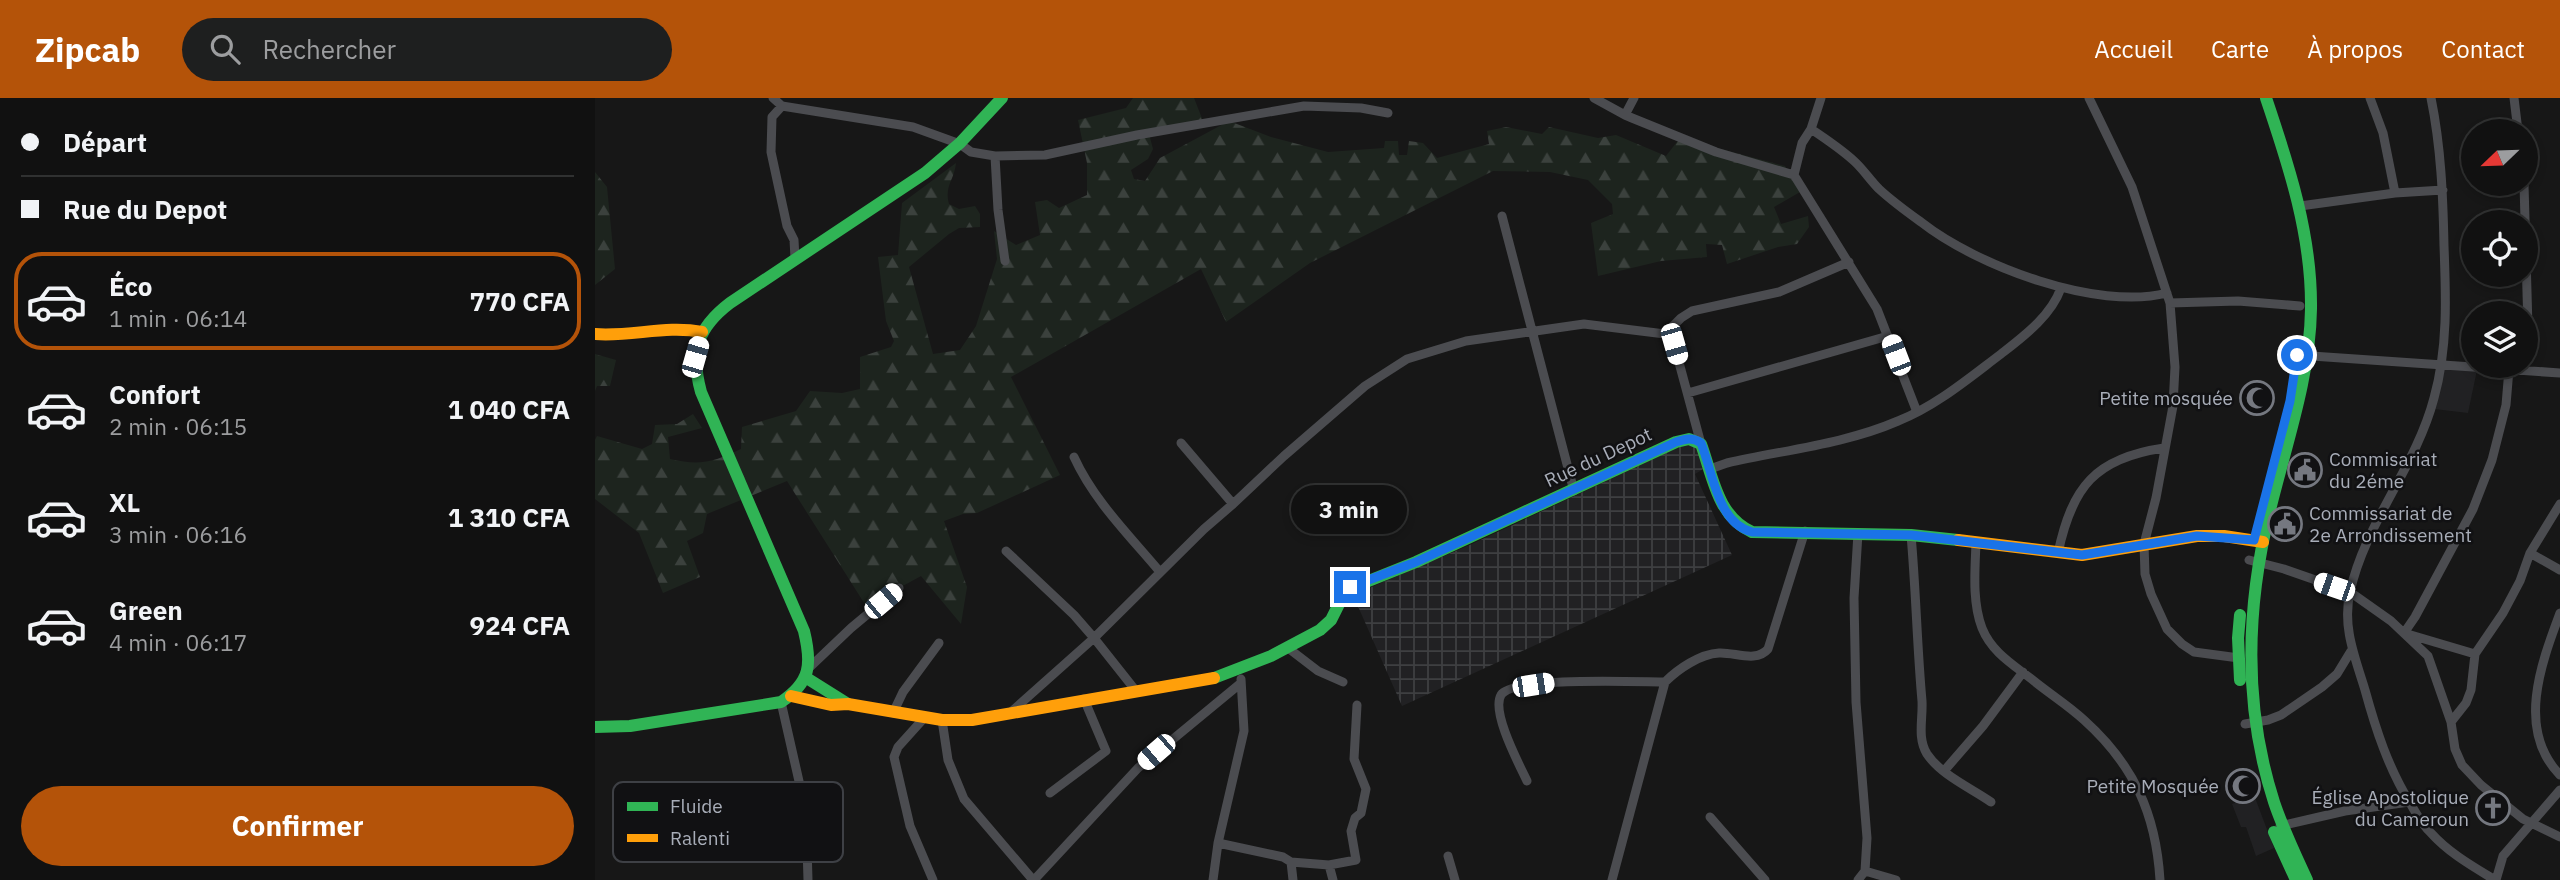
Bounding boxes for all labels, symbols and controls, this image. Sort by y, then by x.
search box [182,18,672,81]
text: Zipcab [35,28,140,71]
icon: search [206,30,244,68]
text: Rechercher [262,32,396,66]
text: Accueil [2094,33,2173,65]
text: Carte [2211,33,2269,65]
text: À propos [2307,33,2403,65]
text: Contact [2441,33,2525,65]
north arrow [2461,119,2537,196]
map controls [2461,119,2538,378]
text: Départ [63,125,147,159]
text: Rue du Depot [63,192,227,226]
button: locate [2461,210,2538,287]
text: Éco [109,269,153,303]
icon: car [25,270,88,333]
text: 770 CFA [469,284,570,318]
button: layers [2461,301,2538,378]
text: 1 min · 06:14 [109,303,247,333]
car [1659,321,1690,367]
car [1879,332,1914,378]
car [680,334,711,380]
route start [2281,339,2313,371]
text: Confort [109,377,201,411]
icon: car [25,378,88,441]
mosque icon: Petite mosquée [2238,379,2276,417]
place label: Petite mosquée [2099,386,2233,410]
text: 1 040 CFA [448,392,570,426]
text: 2 min · 06:15 [109,411,247,441]
street label: Rue du Depot [1541,422,1655,492]
place label: Commisariat du 2éme [2329,447,2437,493]
public building icon: Commisariat du 2éme [2286,451,2324,489]
text: XL [109,485,140,519]
icon: car [25,486,88,549]
callout: 3 min [1292,486,1408,534]
text: 3 min [1319,494,1379,524]
text: 1 310 CFA [448,500,570,534]
place label: Commissariat de 2e Arrondissement [2309,501,2472,547]
public building icon: Commissariat de 2e Arrondissement [2266,505,2304,543]
text: 3 min · 06:16 [109,519,247,549]
car [2311,570,2358,604]
route end [1334,571,1366,603]
car [861,579,906,623]
text: Green [109,593,183,627]
icon: car [25,594,88,657]
text: 924 CFA [469,608,570,642]
text: 4 min · 06:17 [109,627,247,657]
car [1511,671,1556,699]
car [1134,730,1179,774]
mosque icon: Petite Mosquée [2224,767,2262,805]
place label: Petite Mosquée [2087,774,2219,798]
legend [613,782,843,862]
place label: Église Apostolique du Cameroun [2312,785,2469,831]
button: Confirmer [21,786,574,866]
church icon: Église Apostolique du Cameroun [2474,789,2512,827]
text: Fluide [670,794,723,818]
text: Ralenti [670,826,730,850]

